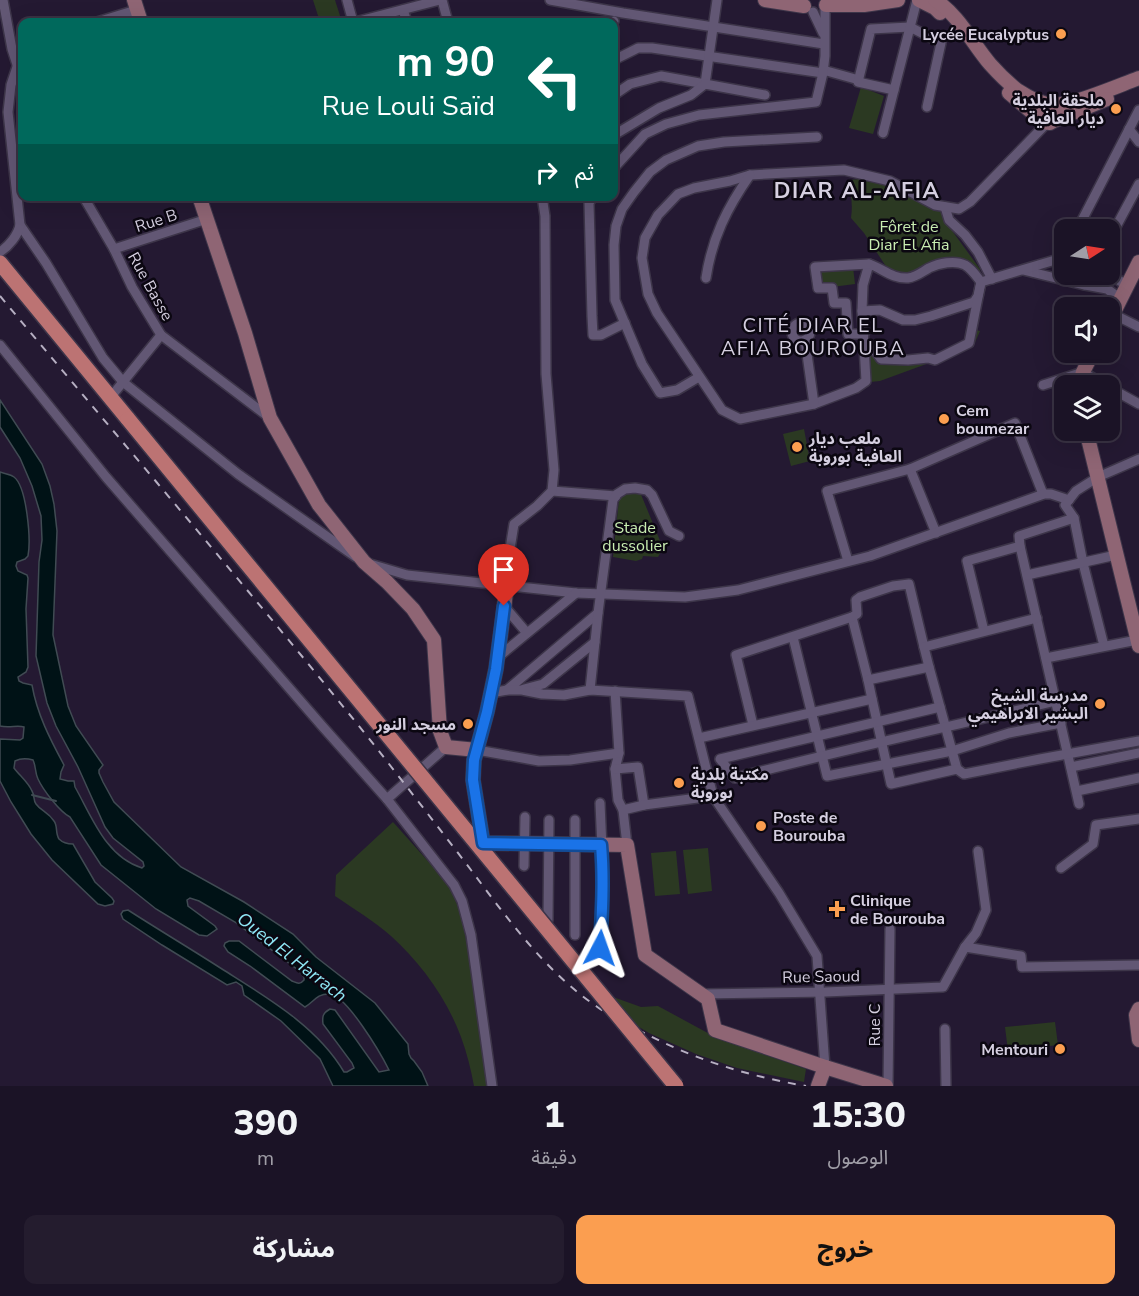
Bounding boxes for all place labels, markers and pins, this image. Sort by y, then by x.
place label: Lycée Eucalyptus [922,24,1049,46]
marker: Lycée Eucalyptus [1054,27,1068,41]
place label: ملحقة البلدية ديار العافية [1012,90,1104,130]
marker: ملحقة البلدية ديار العافية [1109,102,1123,116]
place label: Cem boumezar [956,400,1030,440]
marker: Cem boumezar [937,412,951,426]
place label: ملعب ديار العافية بوروبة [808,428,902,468]
marker: ملعب ديار العافية بوروبة [790,440,804,454]
pin [478,544,529,606]
place label: مدرسة الشيخ البشير الابراهيمي [968,685,1088,727]
marker: مدرسة الشيخ البشير الابراهيمي [1093,697,1107,711]
place label: مسجد النور [375,714,456,736]
marker: مسجد النور [461,717,475,731]
place label: مكتبة بلدية بوروبة [691,764,769,804]
marker: مكتبة بلدية بوروبة [672,776,686,790]
place label: Poste de Bourouba [773,807,845,847]
marker: Poste de Bourouba [754,819,768,833]
place label: Clinique de Bourouba [850,890,945,930]
marker: Clinique de Bourouba [828,900,846,918]
place label: Mentouri [981,1039,1048,1061]
marker: Mentouri [1053,1042,1067,1056]

